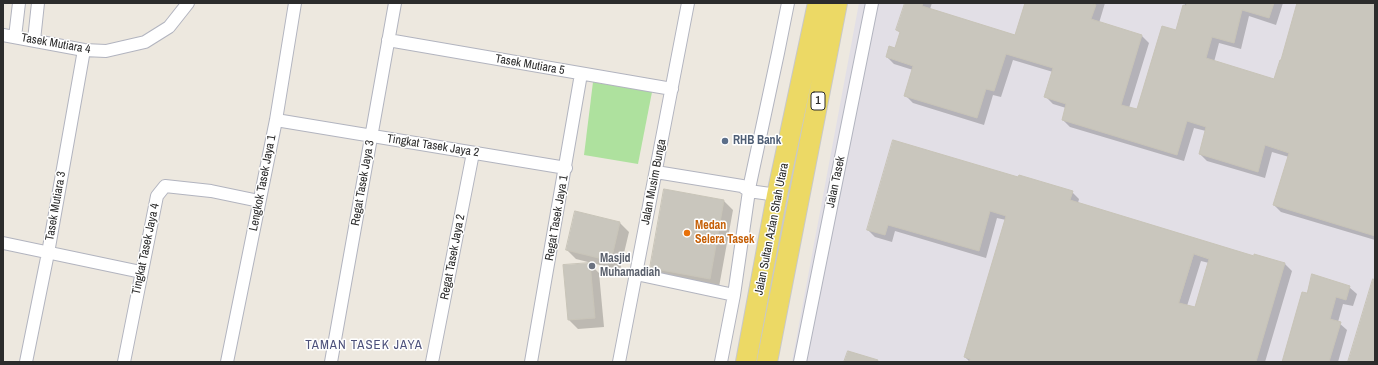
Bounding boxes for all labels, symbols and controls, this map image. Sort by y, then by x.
street label: Tasek Mutiara 4 [20,31,92,57]
street label: Tasek Mutiara 5 [494,52,566,78]
road number: 1 [811,92,825,110]
street label: Tingkat Tasek Jaya 2 [386,132,480,160]
street label: Lengkok Tasek Jaya 1 [247,134,279,232]
place label: RHB Bank [733,134,781,148]
marker: RHB Bank [720,136,730,146]
street label: Jalan Musim Bunga [639,138,669,226]
street label: Regat Tasek Jaya 3 [348,139,378,227]
street label: Jalan Tasek [824,155,848,209]
street label: Jalan Sultan Azlan Shah Utara [752,162,792,296]
street label: Tasek Mutiara 3 [43,170,69,242]
street label: Regat Tasek Jaya 1 [542,174,572,262]
street label: Tingkat Tasek Jaya 4 [129,202,163,296]
street label: Regat Tasek Jaya 2 [438,213,468,301]
place label: Medan Selera Tasek [695,219,754,247]
marker: Medan Selera Tasek [682,228,692,238]
place label: Masjid Muhamadiah [600,252,660,280]
marker: Masjid Muhamadiah [587,261,597,271]
district label: TAMAN TASEK JAYA [305,338,423,354]

